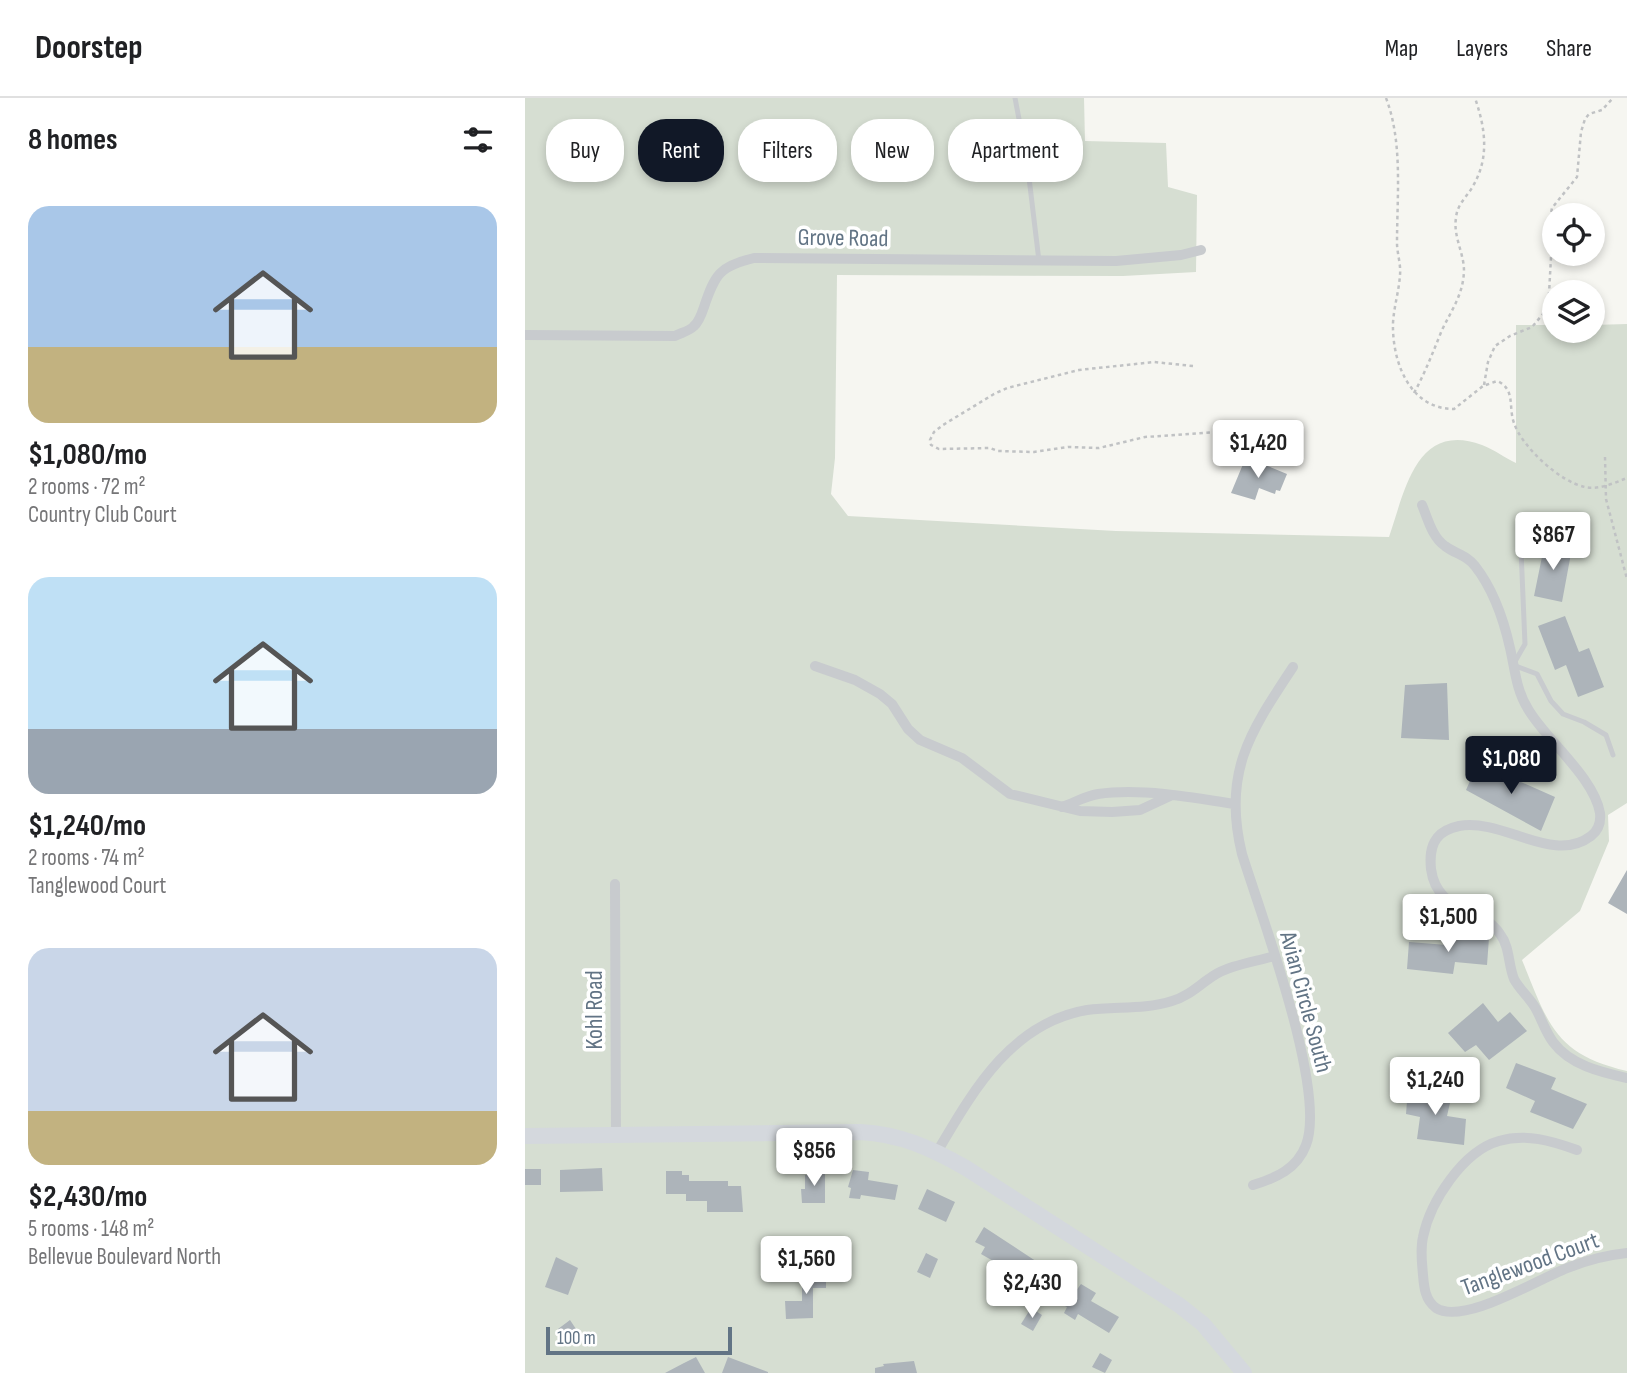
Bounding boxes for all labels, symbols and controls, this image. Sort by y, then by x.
text: Doorstep [35,28,143,68]
text: Map [1385,34,1418,63]
text: Layers [1456,34,1508,63]
text: Share [1546,34,1592,63]
chip: Buy [546,119,624,182]
chip: Rent [638,119,724,182]
chip: Filters [738,119,837,182]
chip: New [851,119,934,182]
chip: Apartment [948,119,1083,182]
icon: filters [459,121,497,159]
text: 8 homes [28,122,117,158]
map controls [1542,203,1605,343]
button: locate [1542,203,1605,266]
street label: Grove Road [797,223,889,253]
icon: home [200,252,326,378]
button: layers [1542,280,1605,343]
pin: $1,420 [1201,420,1315,480]
text: $1,420 [1229,429,1287,457]
text: $1,080/mo [28,437,147,473]
text: 2 rooms · 72 m² [28,473,146,501]
text: Country Club Court [28,501,177,529]
pin: $867 [1512,512,1594,572]
text: $867 [1531,521,1575,549]
icon: home [200,623,326,749]
pin: $1,080 [1454,736,1568,796]
text: $1,080 [1481,745,1541,773]
text: $1,240/mo [28,808,146,844]
text: 2 rooms · 74 m² [28,844,145,872]
text: Tanglewood Court [28,872,166,900]
pin: $1,500 [1391,894,1505,954]
text: $1,500 [1419,903,1477,931]
street label: Avian Circle South [1273,927,1339,1076]
street label: Kohl Road [580,971,609,1049]
icon: home [200,994,326,1120]
pin: $1,240 [1378,1058,1492,1117]
text: $1,240 [1406,1066,1464,1094]
pin: $856 [773,1128,855,1188]
text: $856 [792,1137,836,1165]
text: $2,430/mo [28,1179,147,1215]
text: 5 rooms · 148 m² [28,1215,155,1243]
street label: Tanglewood Court [1457,1226,1603,1302]
pin: $1,560 [749,1236,863,1296]
text: Bellevue Boulevard North [28,1243,221,1271]
text: $1,560 [777,1245,835,1273]
pin: $2,430 [975,1260,1089,1320]
text: $2,430 [1002,1269,1062,1297]
scale bar [546,1324,731,1356]
text: 100 m [557,1327,596,1350]

